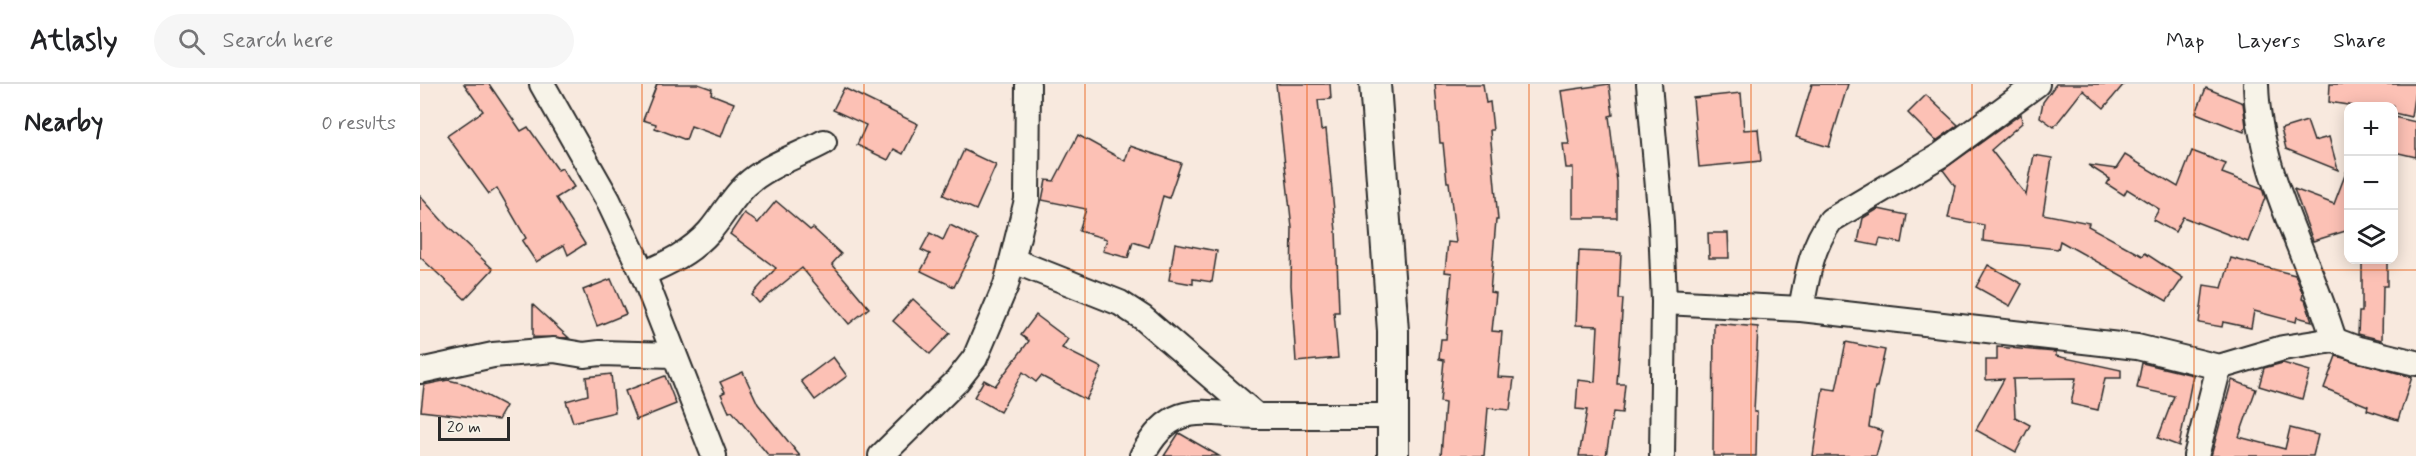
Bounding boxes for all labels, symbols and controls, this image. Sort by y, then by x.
search box [154,14,574,68]
text: Atlasly [30,23,118,60]
icon: search [175,25,208,58]
text: Search here [223,27,333,55]
text: Map [2166,27,2204,55]
text: Layers [2237,27,2300,55]
text: Share [2333,27,2386,55]
map controls [2344,102,2398,264]
button: + [2344,102,2398,156]
text: Nearby [24,106,103,140]
text: 0 results [322,110,396,137]
button: − [2344,156,2398,210]
button: layers [2344,210,2398,264]
scale bar [438,414,510,442]
text: 20 m [447,417,481,438]

